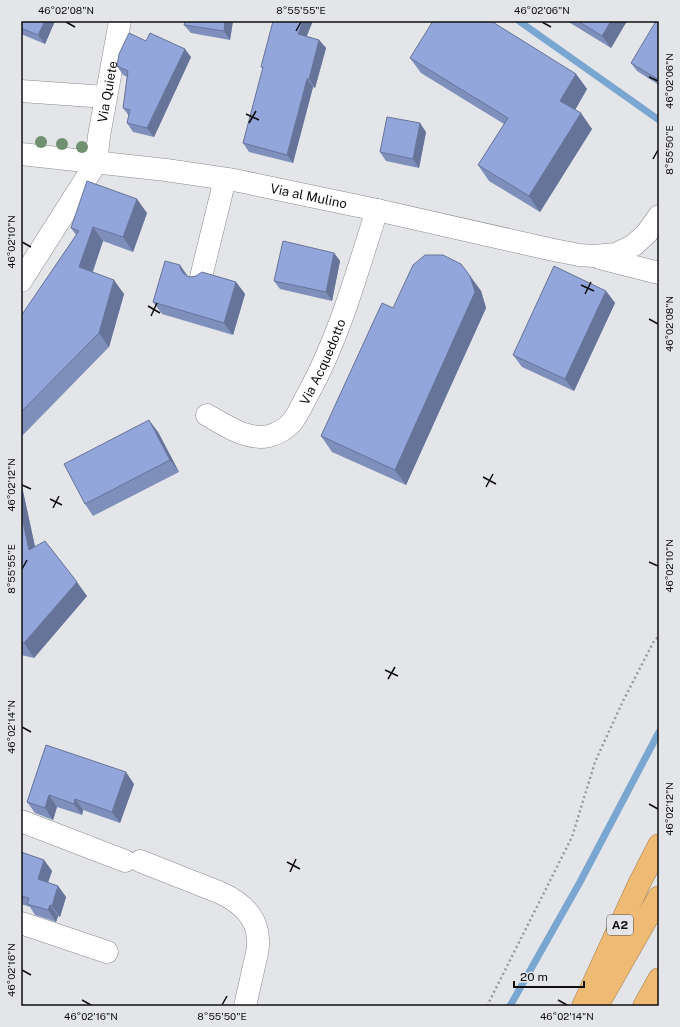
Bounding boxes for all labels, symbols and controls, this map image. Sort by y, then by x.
text: 46°02'08"N [38,4,94,16]
text: 8°55'55"E [276,4,326,16]
text: 46°02'06"N [514,4,570,16]
text: 46°02'06"N [663,53,675,109]
street label: Via Quiete [95,60,121,124]
text: 8°55'50"E [663,125,675,175]
street label: Via al Mulino [269,181,348,212]
text: 46°02'10"N [5,215,17,269]
text: 46°02'08"N [663,296,675,352]
street label: Via Acquedotto [297,317,349,407]
text: 46°02'12"N [5,458,17,512]
text: 46°02'10"N [663,539,675,593]
text: 8°55'55"E [5,544,17,594]
text: 46°02'14"N [5,700,17,754]
text: 46°02'12"N [663,782,675,836]
road number: A2 [607,915,633,935]
text: 46°02'16"N [5,943,17,997]
scale bar [514,963,584,989]
text: 20 m [520,970,548,984]
text: 46°02'16"N [64,1010,118,1022]
text: 8°55'50"E [197,1010,247,1022]
text: 46°02'14"N [540,1010,594,1022]

